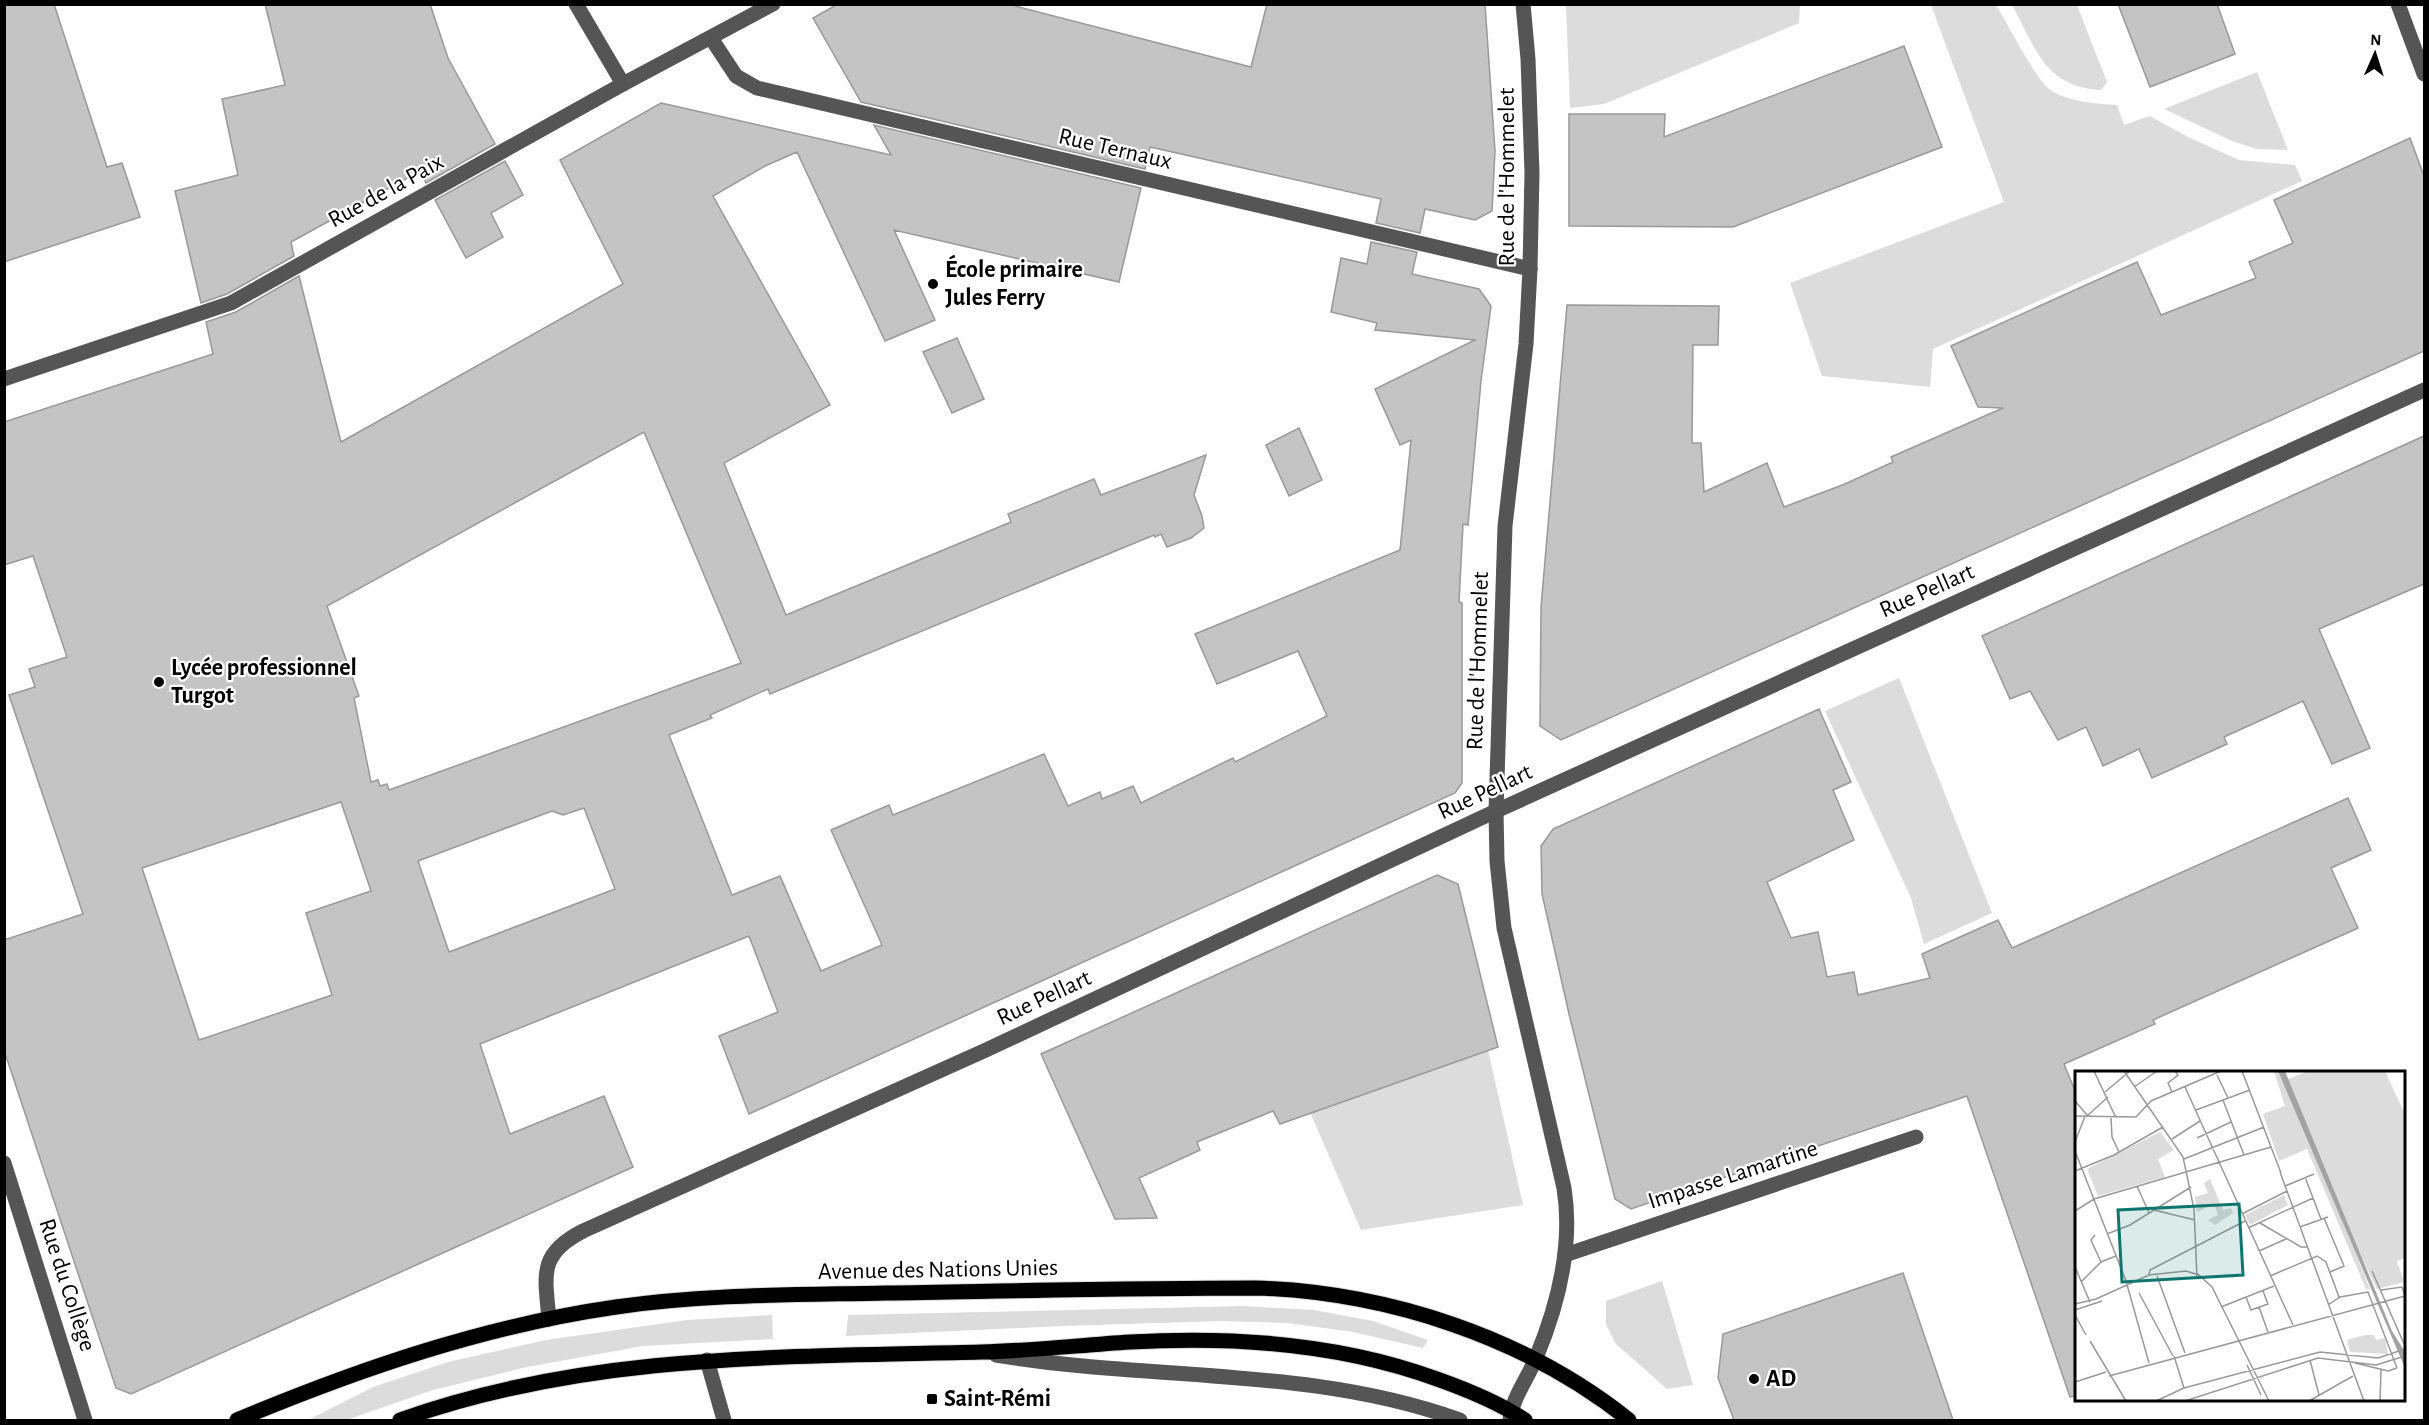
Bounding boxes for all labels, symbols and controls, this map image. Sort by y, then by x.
north arrow [2345,24,2405,84]
text: N [2370,32,2382,48]
street label: Rue de l'Hommelet [1495,87,1519,266]
street label: Rue Ternaux [1056,124,1174,174]
street label: Rue de la Paix [324,149,448,232]
place label: École primaire Jules Ferry [945,254,1083,310]
marker: École primaire Jules Ferry [926,277,940,291]
street label: Rue Pellart [1876,559,1978,622]
street label: Rue de l'Hommelet [1463,571,1493,751]
place label: Lycée professionnel Turgot [171,656,357,708]
marker: Lycée professionnel Turgot [152,675,166,689]
street label: Rue Pellart [1434,760,1536,824]
street label: Rue Pellart [993,966,1095,1030]
inset map [2075,1071,2405,1401]
street label: Impasse Lamartine [1645,1136,1821,1214]
street label: Rue du Collège [34,1216,100,1354]
street label: Avenue des Nations Unies [818,1256,1058,1284]
place label: AD [1766,1367,1796,1391]
marker: AD [1747,1372,1761,1386]
place label: Saint-Rémi [944,1387,1051,1411]
marker: Saint-Rémi [925,1392,939,1406]

